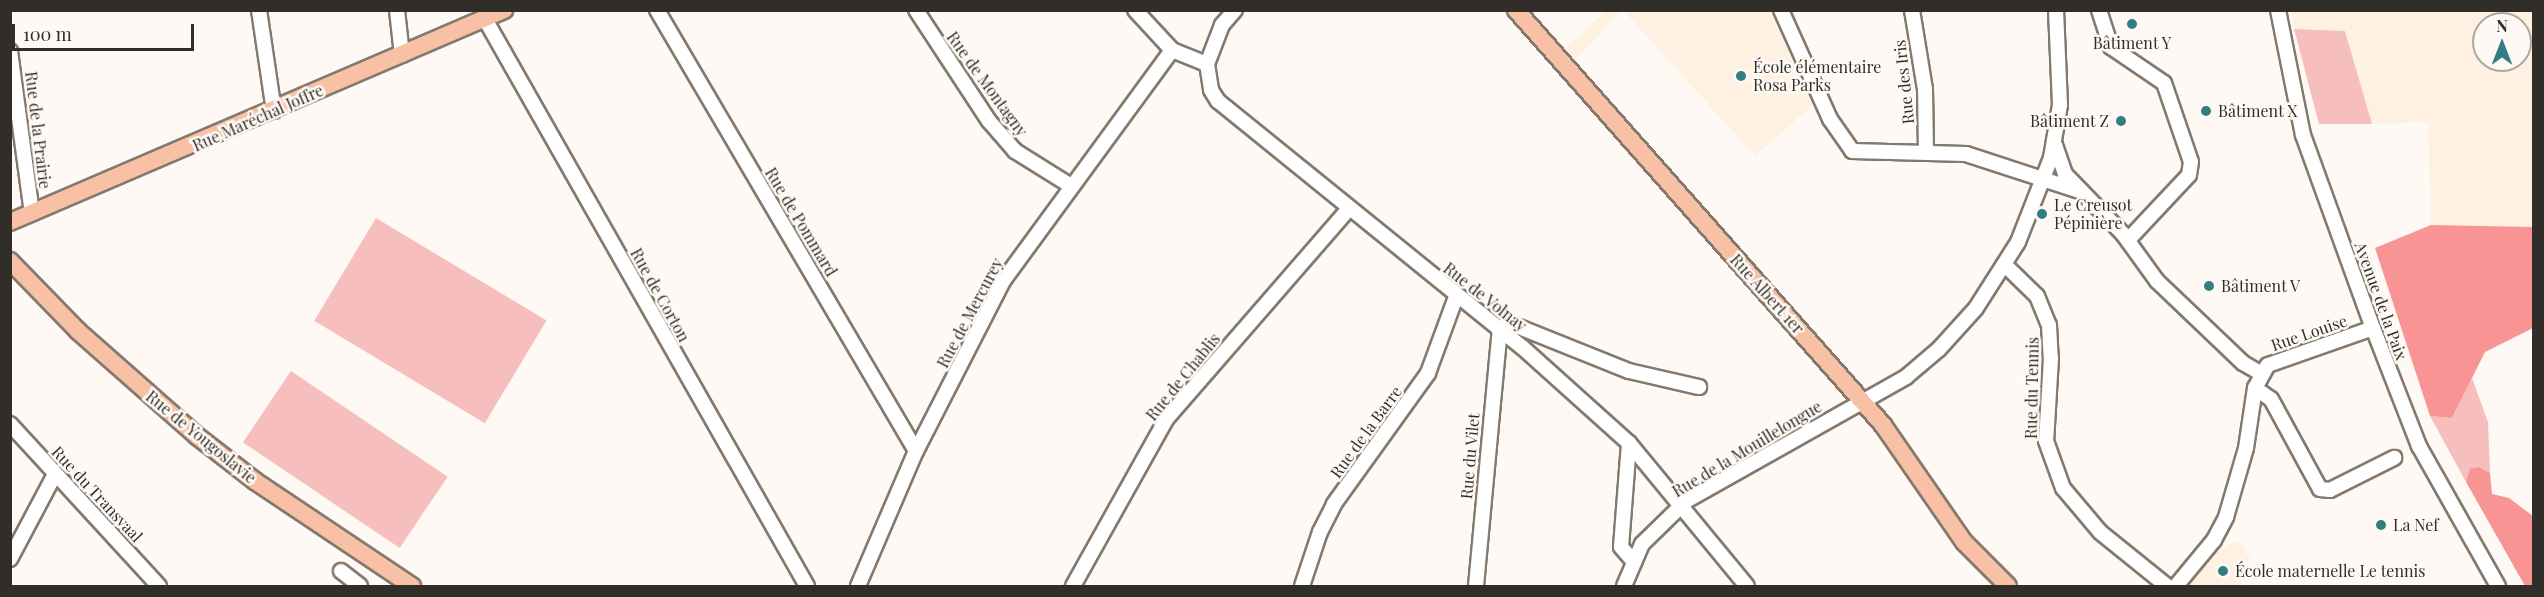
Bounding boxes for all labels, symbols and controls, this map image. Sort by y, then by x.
scale bar [15,12,196,50]
north arrow [2472,12,2532,72]
text: N [2496,15,2508,36]
marker: Bâtiment Y [2125,17,2139,31]
text: 100 m [23,22,72,46]
street label: Rue de Montagny [943,28,1031,140]
place label: Bâtiment Y [2092,33,2172,53]
street label: Rue des Iris [1890,39,1918,125]
place label: École élémentaire Rosa Parks [1753,57,1881,95]
marker: École élémentaire Rosa Parks [1734,69,1748,83]
street label: Rue de la Prairie [21,70,55,190]
street label: Rue Maréchal Joffre [190,81,326,155]
place label: Bâtiment X [2218,101,2298,121]
marker: Bâtiment X [2199,104,2213,118]
place label: Bâtiment Z [2030,111,2109,131]
marker: Bâtiment Z [2114,114,2128,128]
street label: Rue de Pommard [761,164,841,280]
place label: Le Creusot Pépinière [2054,195,2132,233]
marker: Le Creusot Pépinière [2035,207,2049,221]
street label: Avenue de la Paix [2351,239,2411,363]
street label: Rue de Corton [626,245,694,345]
street label: Rue Albert 1er [1726,250,1808,338]
street label: Rue de Mercurey [933,255,1007,371]
street label: Rue de Volnay [1439,258,1531,336]
place label: Bâtiment V [2221,276,2301,296]
marker: Bâtiment V [2202,279,2216,293]
street label: Rue Louise [2268,311,2350,355]
street label: Rue de Chablis [1142,329,1224,425]
street label: Rue du Tennis [2022,337,2042,439]
street label: Rue de la Barre [1326,382,1406,482]
street label: Rue de Yougoslavie [142,386,260,488]
street label: Rue de la Mouillelongue [1669,397,1825,501]
street label: Rue du Vilet [1457,412,1483,500]
street label: Rue du Transvaal [48,442,146,546]
place label: La Nef [2393,515,2439,535]
marker: La Nef [2374,518,2388,532]
place label: École maternelle Le tennis [2235,561,2426,581]
marker: École maternelle Le tennis [2216,564,2230,578]

